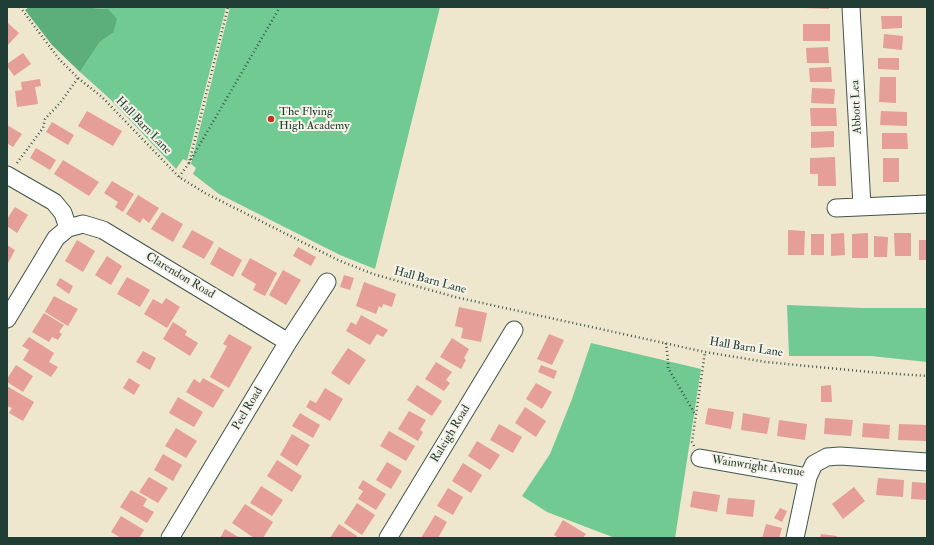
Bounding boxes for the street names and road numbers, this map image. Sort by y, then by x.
street label: Abbott Lea [848,80,866,134]
street label: Hall Barn Lane [112,94,174,158]
street label: Clarendon Road [143,250,217,302]
street label: Hall Barn Lane [392,264,468,298]
street label: Hall Barn Lane [708,335,784,361]
street label: Peel Road [230,385,266,433]
street label: Raleigh Road [428,403,474,465]
street label: Wainwright Avenue [711,453,805,481]

